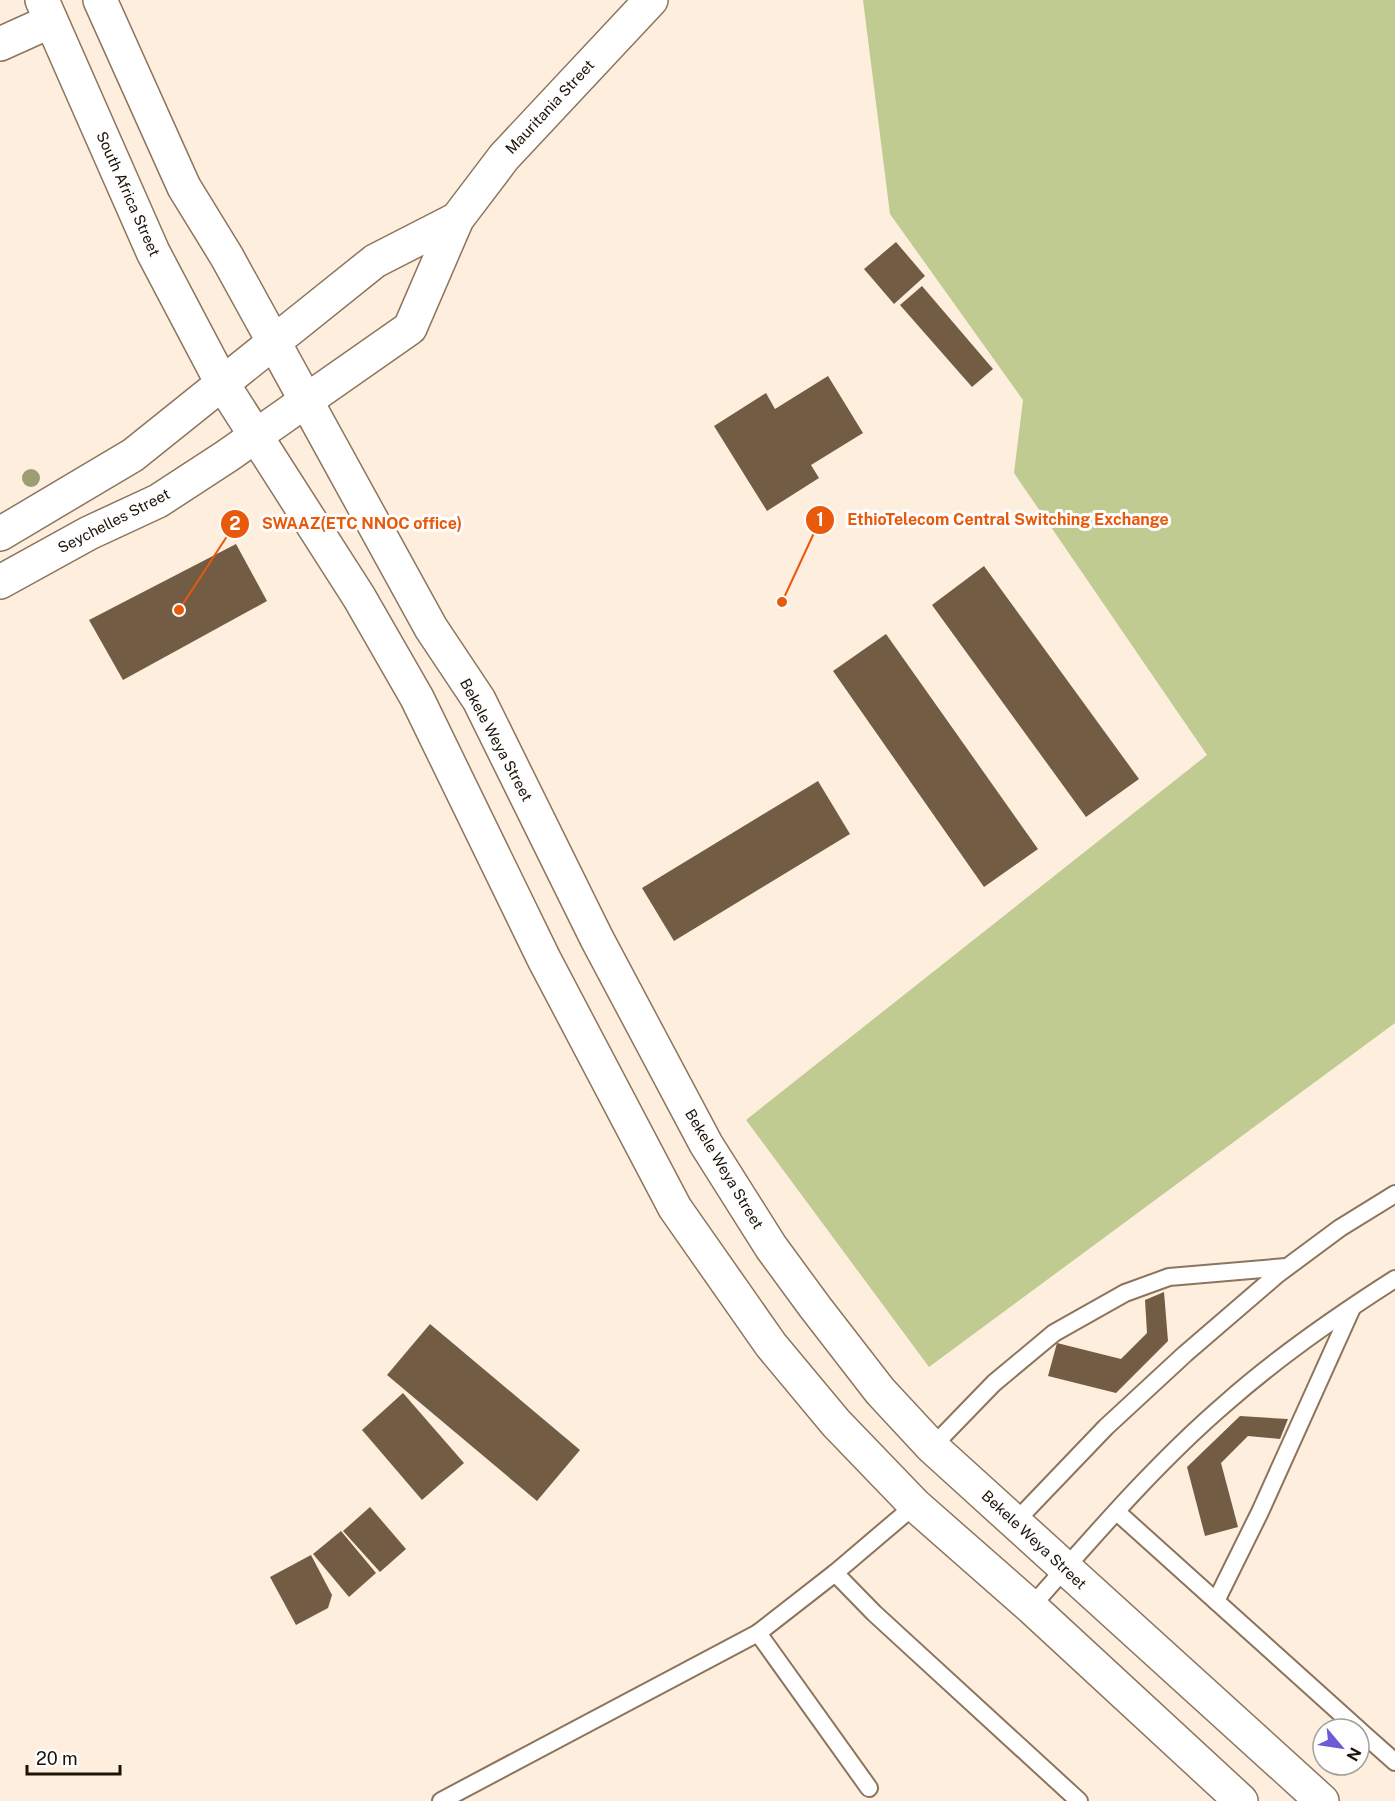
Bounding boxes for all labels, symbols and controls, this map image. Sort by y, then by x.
street label: Mauritania Street [502,56,598,157]
street label: South Africa Street [93,129,164,259]
street label: Seychelles Street [55,485,173,556]
callout: EthioTelecom Central Switching Exchange [805,503,1181,537]
callout: SWAAZ(ETC NNOC office) [220,507,474,541]
text: 1 [816,509,824,530]
text: EthioTelecom Central Switching Exchange [847,510,1169,529]
text: 2 [229,513,241,534]
text: SWAAZ(ETC NNOC office) [262,514,462,533]
street label: Bekele Weya Street [457,675,536,804]
street label: Bekele Weya Street [682,1106,767,1232]
street label: Bekele Weya Street [979,1487,1090,1593]
north arrow [1311,1717,1371,1777]
scale bar [27,1738,120,1776]
text: N [1342,1744,1365,1764]
text: 20 m [36,1748,78,1769]

